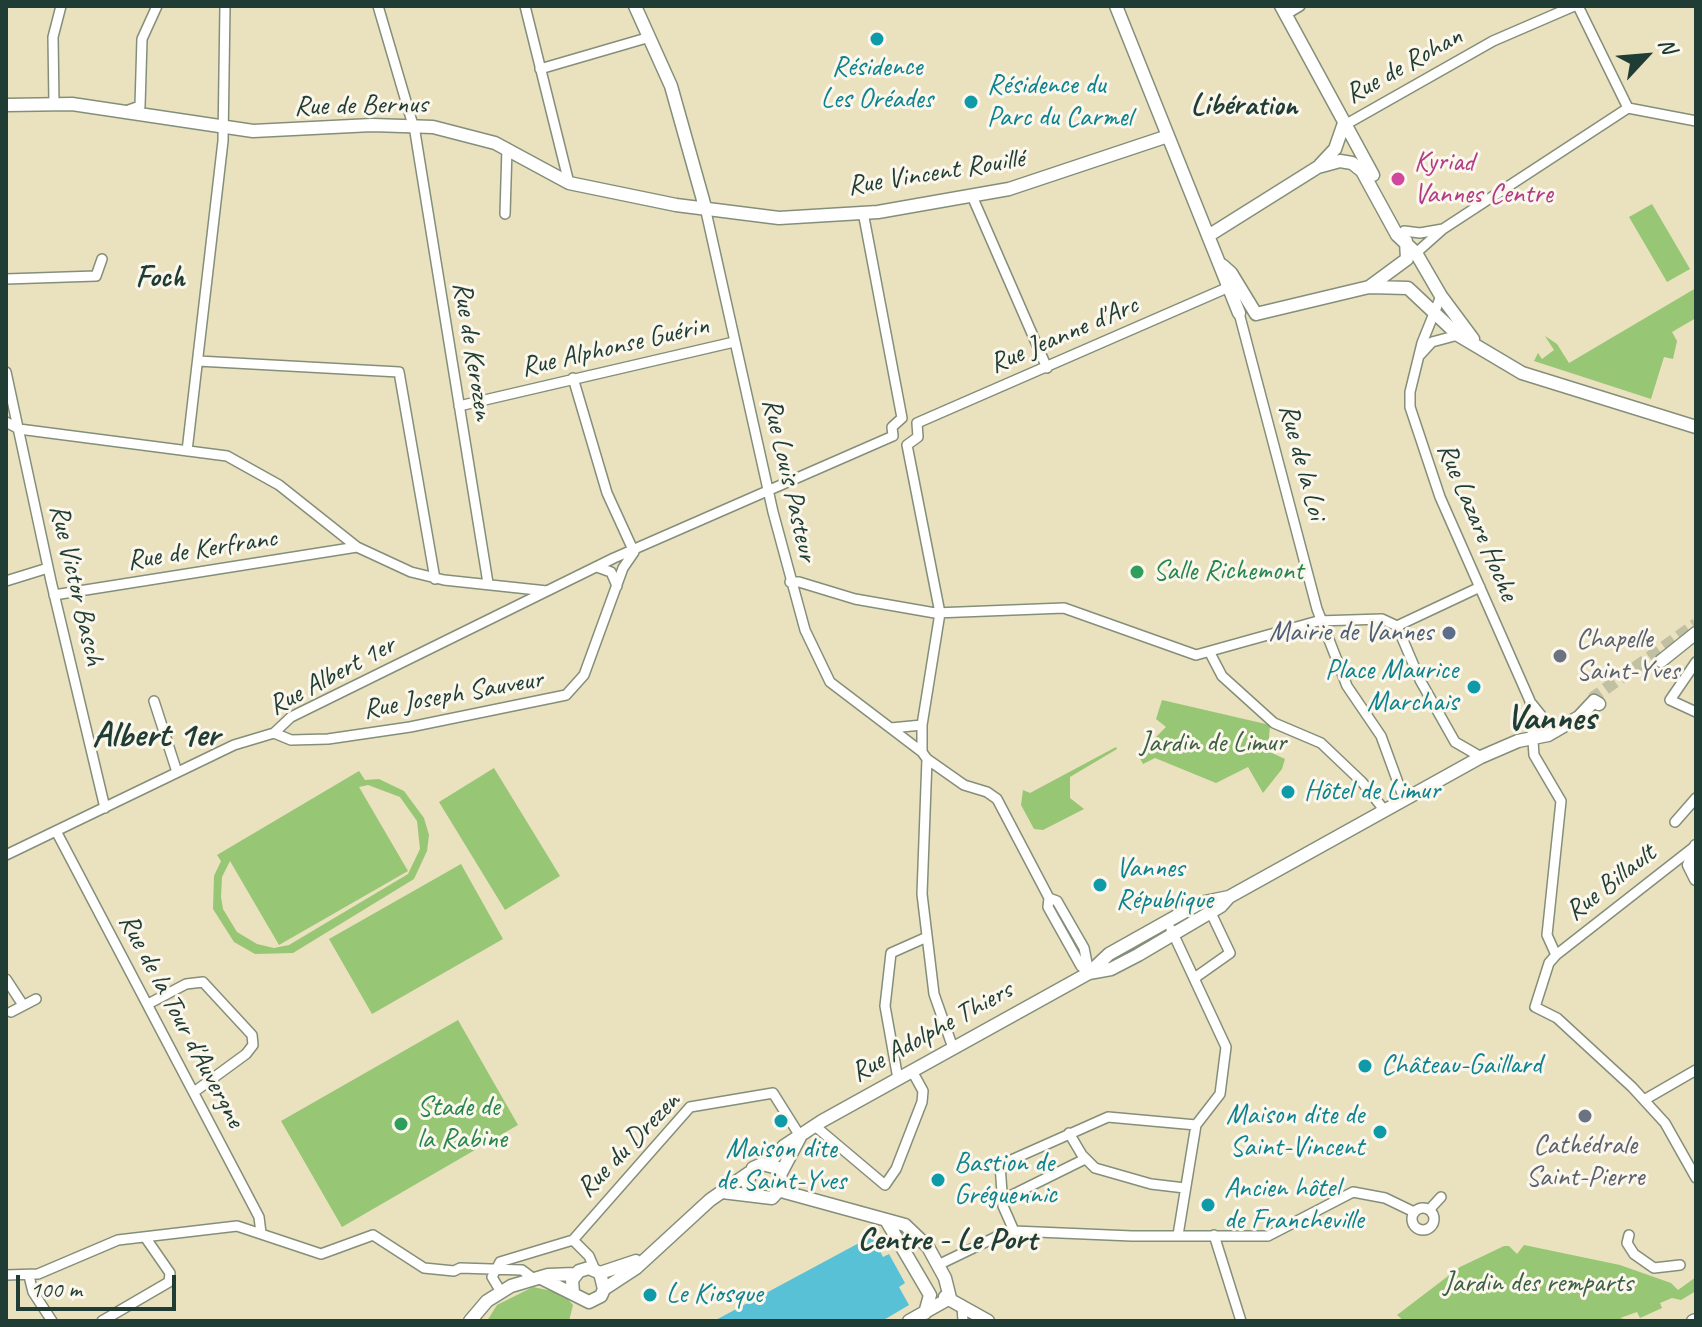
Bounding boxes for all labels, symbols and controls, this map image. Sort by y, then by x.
north arrow [1606,16,1686,96]
street label: Rue de Rohan [1340,20,1468,112]
marker: Résidence Les Oréades [868,30,886,48]
text: N [1652,33,1683,58]
place label: Résidence Les Oréades [821,51,933,117]
place label: Résidence du Parc du Carmel [987,69,1132,135]
street label: Rue de Bernus [294,88,428,124]
district label: Libération [1191,88,1297,124]
marker: Résidence du Parc du Carmel [962,93,980,111]
street label: Rue Vincent Rouillé [845,142,1027,204]
place label: Kyriad Vannes Centre [1414,146,1553,212]
marker: Kyriad Vannes Centre [1389,170,1407,188]
district label: Foch [135,260,185,296]
street label: Rue de Kerozen [444,279,500,423]
street label: Rue Jeanne d'Arc [985,289,1143,381]
street label: Rue Alphonse Guérin [518,309,712,385]
street label: Rue Louis Pasteur [754,395,824,565]
street label: Rue de la Loi [1270,401,1334,523]
street label: Rue Lazare Hoche [1429,438,1525,606]
street label: Rue Victor Basch [41,501,111,669]
street label: Rue de Kerfranc [125,522,279,578]
place label: Salle Richemont [1153,555,1303,589]
marker: Salle Richemont [1128,563,1146,581]
place label: Mairie de Vannes [1269,616,1433,650]
place label: Chapelle Saint-Yves [1576,623,1679,689]
marker: Mairie de Vannes [1440,624,1458,642]
street label: Rue Albert 1er [263,629,401,723]
marker: Chapelle Saint-Yves [1551,647,1569,665]
place label: Place Maurice Marchais [1325,654,1458,720]
street label: Rue Joseph Sauveur [360,663,546,727]
marker: Place Maurice Marchais [1465,678,1483,696]
district label: Vannes [1506,698,1596,742]
district label: Albert 1er [92,715,220,759]
park label: Jardin de Limur [1140,727,1286,761]
place label: Hôtel de Limur [1304,775,1440,809]
marker: Hôtel de Limur [1279,783,1297,801]
street label: Rue Billault [1559,837,1663,929]
place label: Vannes République [1116,852,1213,918]
marker: Vannes République [1091,876,1109,894]
street label: Rue de la Tour d'Auvergne [111,908,251,1134]
street label: Rue Adolphe Thiers [845,974,1019,1090]
place label: Château-Gaillard [1381,1049,1542,1083]
marker: Château-Gaillard [1356,1057,1374,1075]
street label: Rue du Drezen [570,1085,688,1205]
place label: Stade de la Rabine [417,1091,507,1157]
place label: Maison dite de Saint-Vincent [1226,1099,1364,1165]
marker: Cathédrale Saint-Pierre [1576,1107,1594,1125]
marker: Maison dite de Saint-Yves [772,1112,790,1130]
marker: Stade de la Rabine [392,1115,410,1133]
marker: Maison dite de Saint-Vincent [1371,1123,1389,1141]
place label: Cathédrale Saint-Pierre [1526,1129,1644,1195]
place label: Maison dite de Saint-Yves [716,1133,846,1199]
place label: Bastion de Gréguennic [954,1147,1057,1213]
marker: Bastion de Gréguennic [929,1171,947,1189]
place label: Ancien hôtel de Francheville [1224,1172,1364,1238]
marker: Ancien hôtel de Francheville [1199,1196,1217,1214]
district label: Centre - Le Port [857,1222,1037,1260]
scale bar [20,1259,180,1309]
park label: Jardin des remparts [1443,1267,1633,1301]
text: 100 m [30,1274,82,1304]
place label: Le Kiosque [666,1278,763,1312]
marker: Le Kiosque [641,1286,659,1304]

